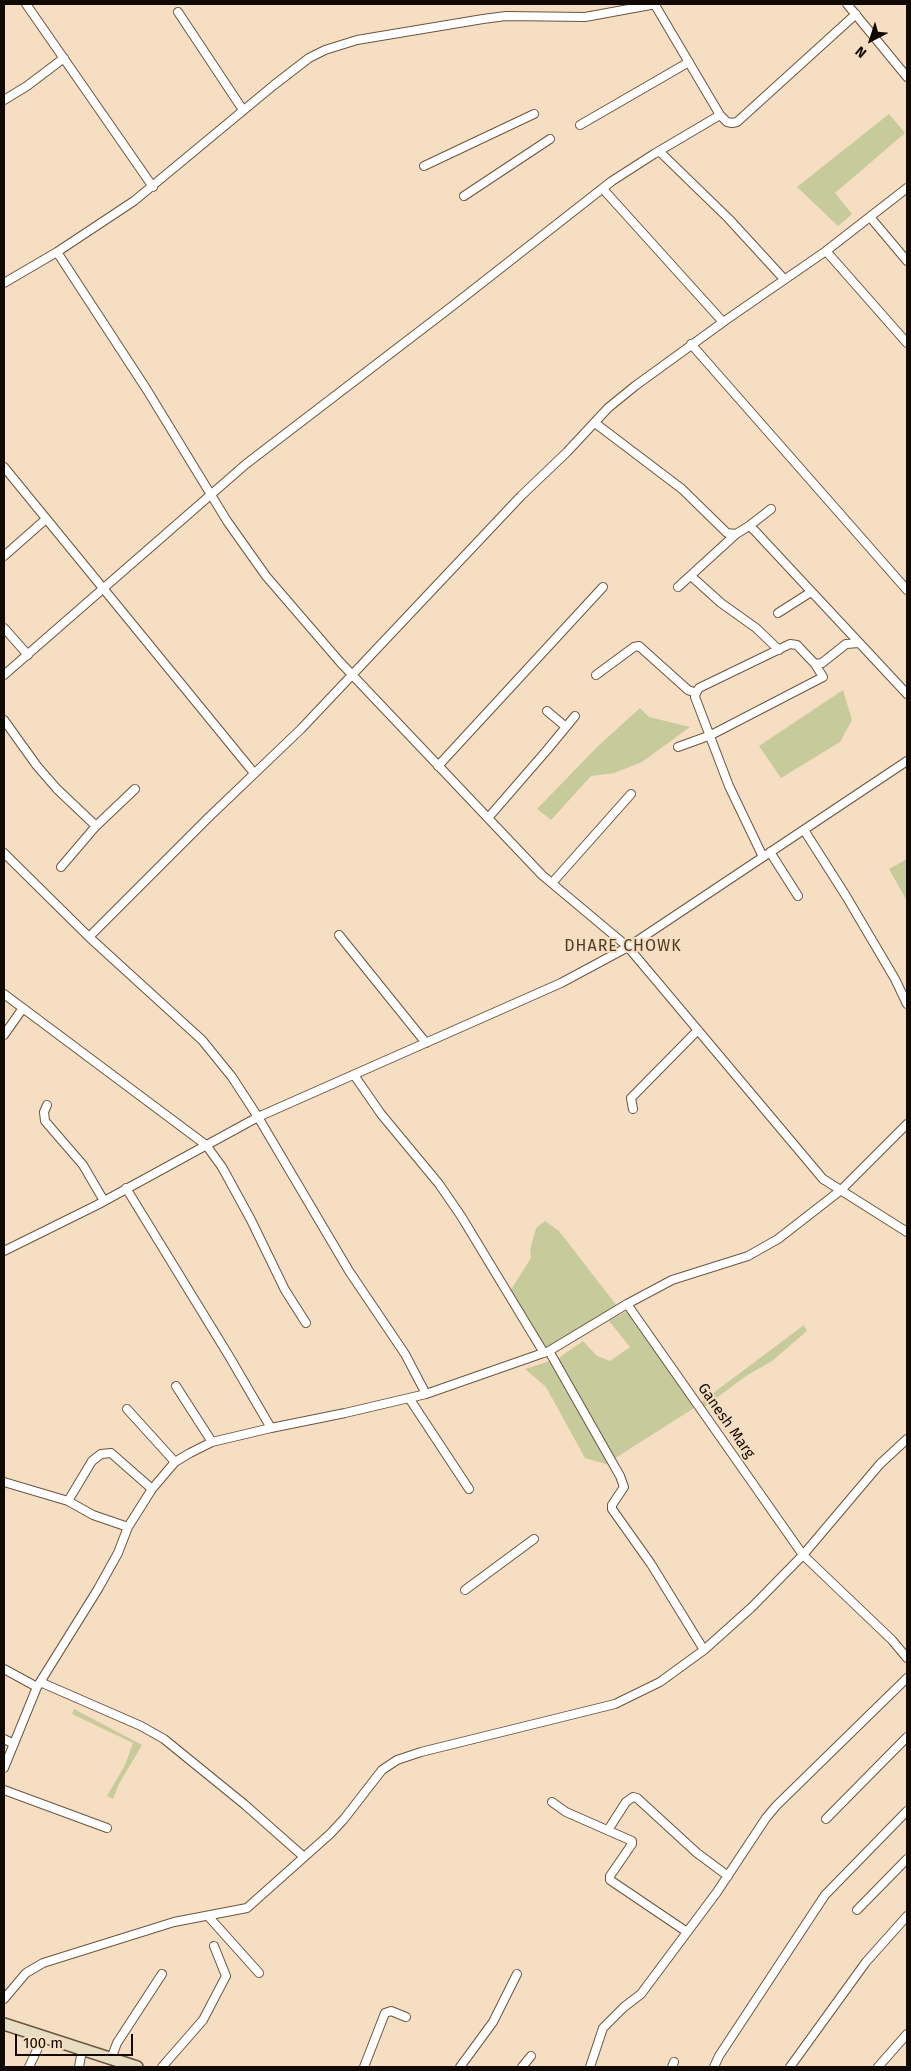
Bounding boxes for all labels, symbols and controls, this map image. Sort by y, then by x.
north arrow [846,15,896,65]
text: N [852,42,870,61]
district label: DHARE CHOWK [563,937,683,957]
street label: Ganesh Marg [694,1380,758,1462]
scale bar [18,2024,135,2056]
text: 100 m [23,2034,63,2052]

